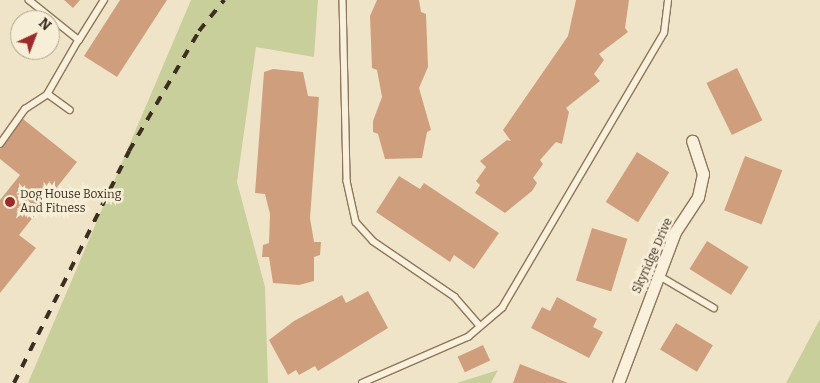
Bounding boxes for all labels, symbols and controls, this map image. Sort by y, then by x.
north arrow [10,10,60,60]
text: N [35,14,55,34]
place label: Dog House Boxing And Fitness [20,188,121,216]
marker: Dog House Boxing And Fitness [4,196,16,208]
street label: Skyridge Drive [630,216,676,296]

